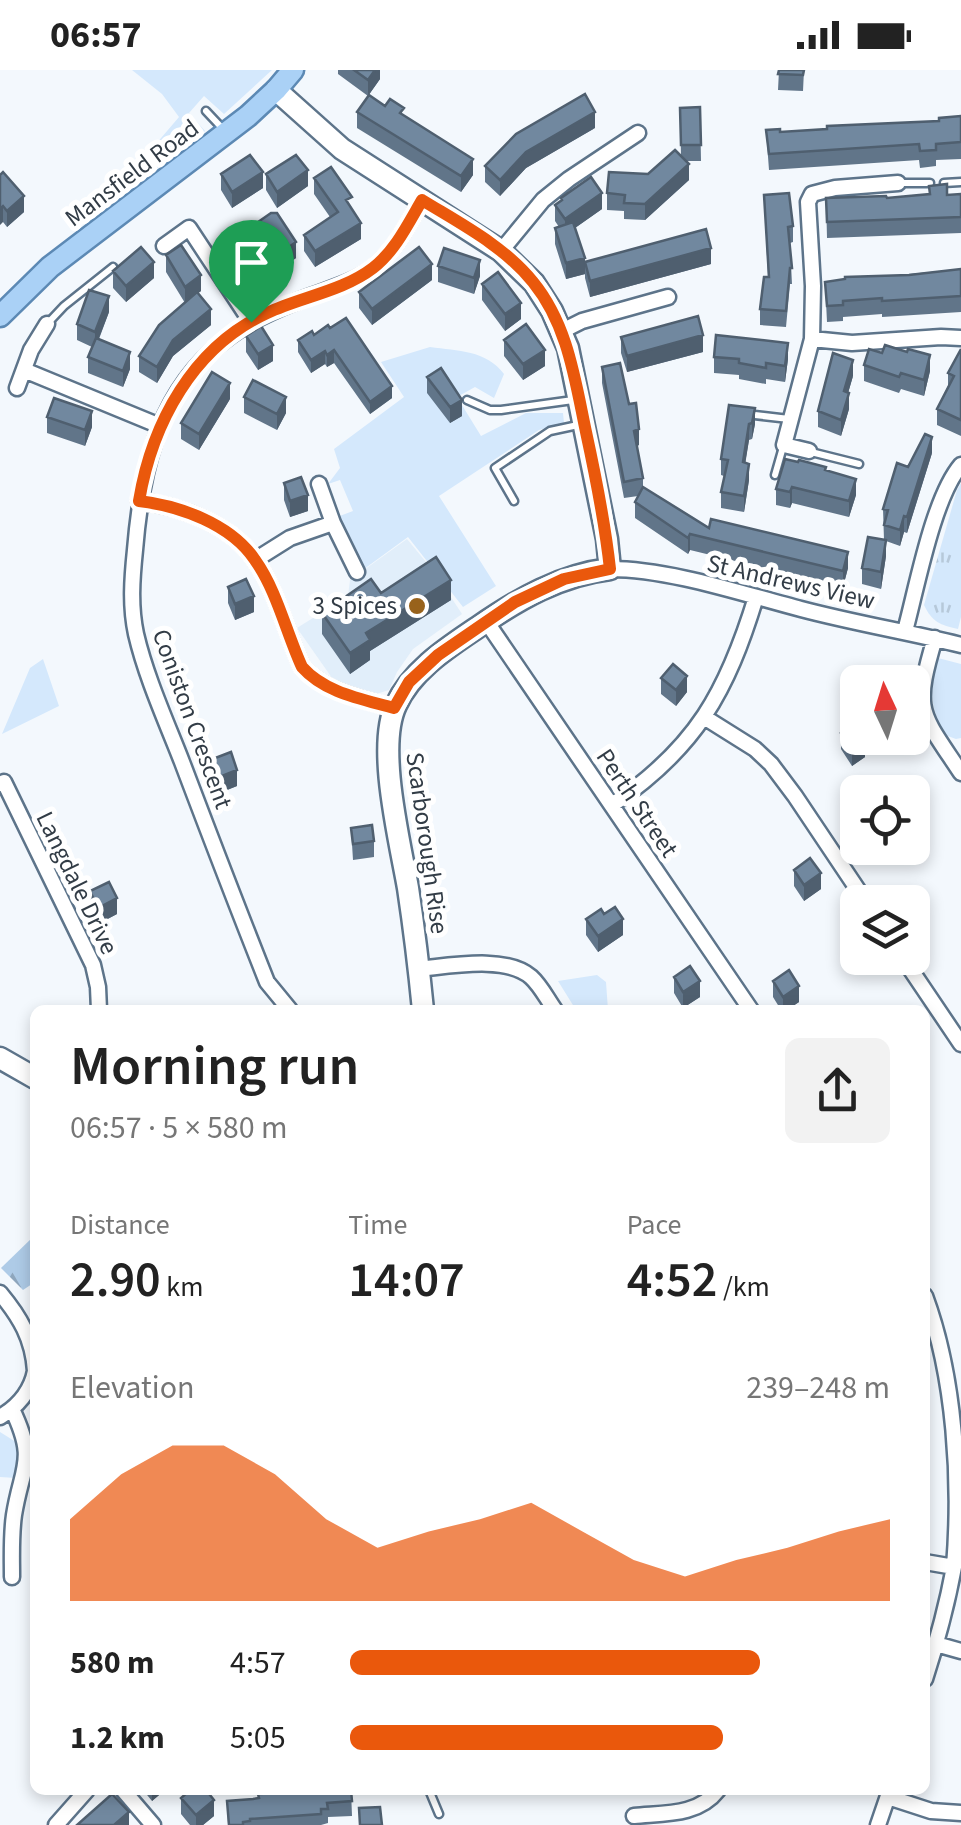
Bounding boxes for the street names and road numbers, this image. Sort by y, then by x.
street label: Mansfield Road [57,111,207,235]
street label: St Andrews View [704,545,879,619]
street label: Coniston Crescent [143,624,241,814]
street label: Perth Street [587,741,687,865]
street label: Scarborough Rise [396,750,458,936]
street label: Langdale Drive [27,805,127,961]

